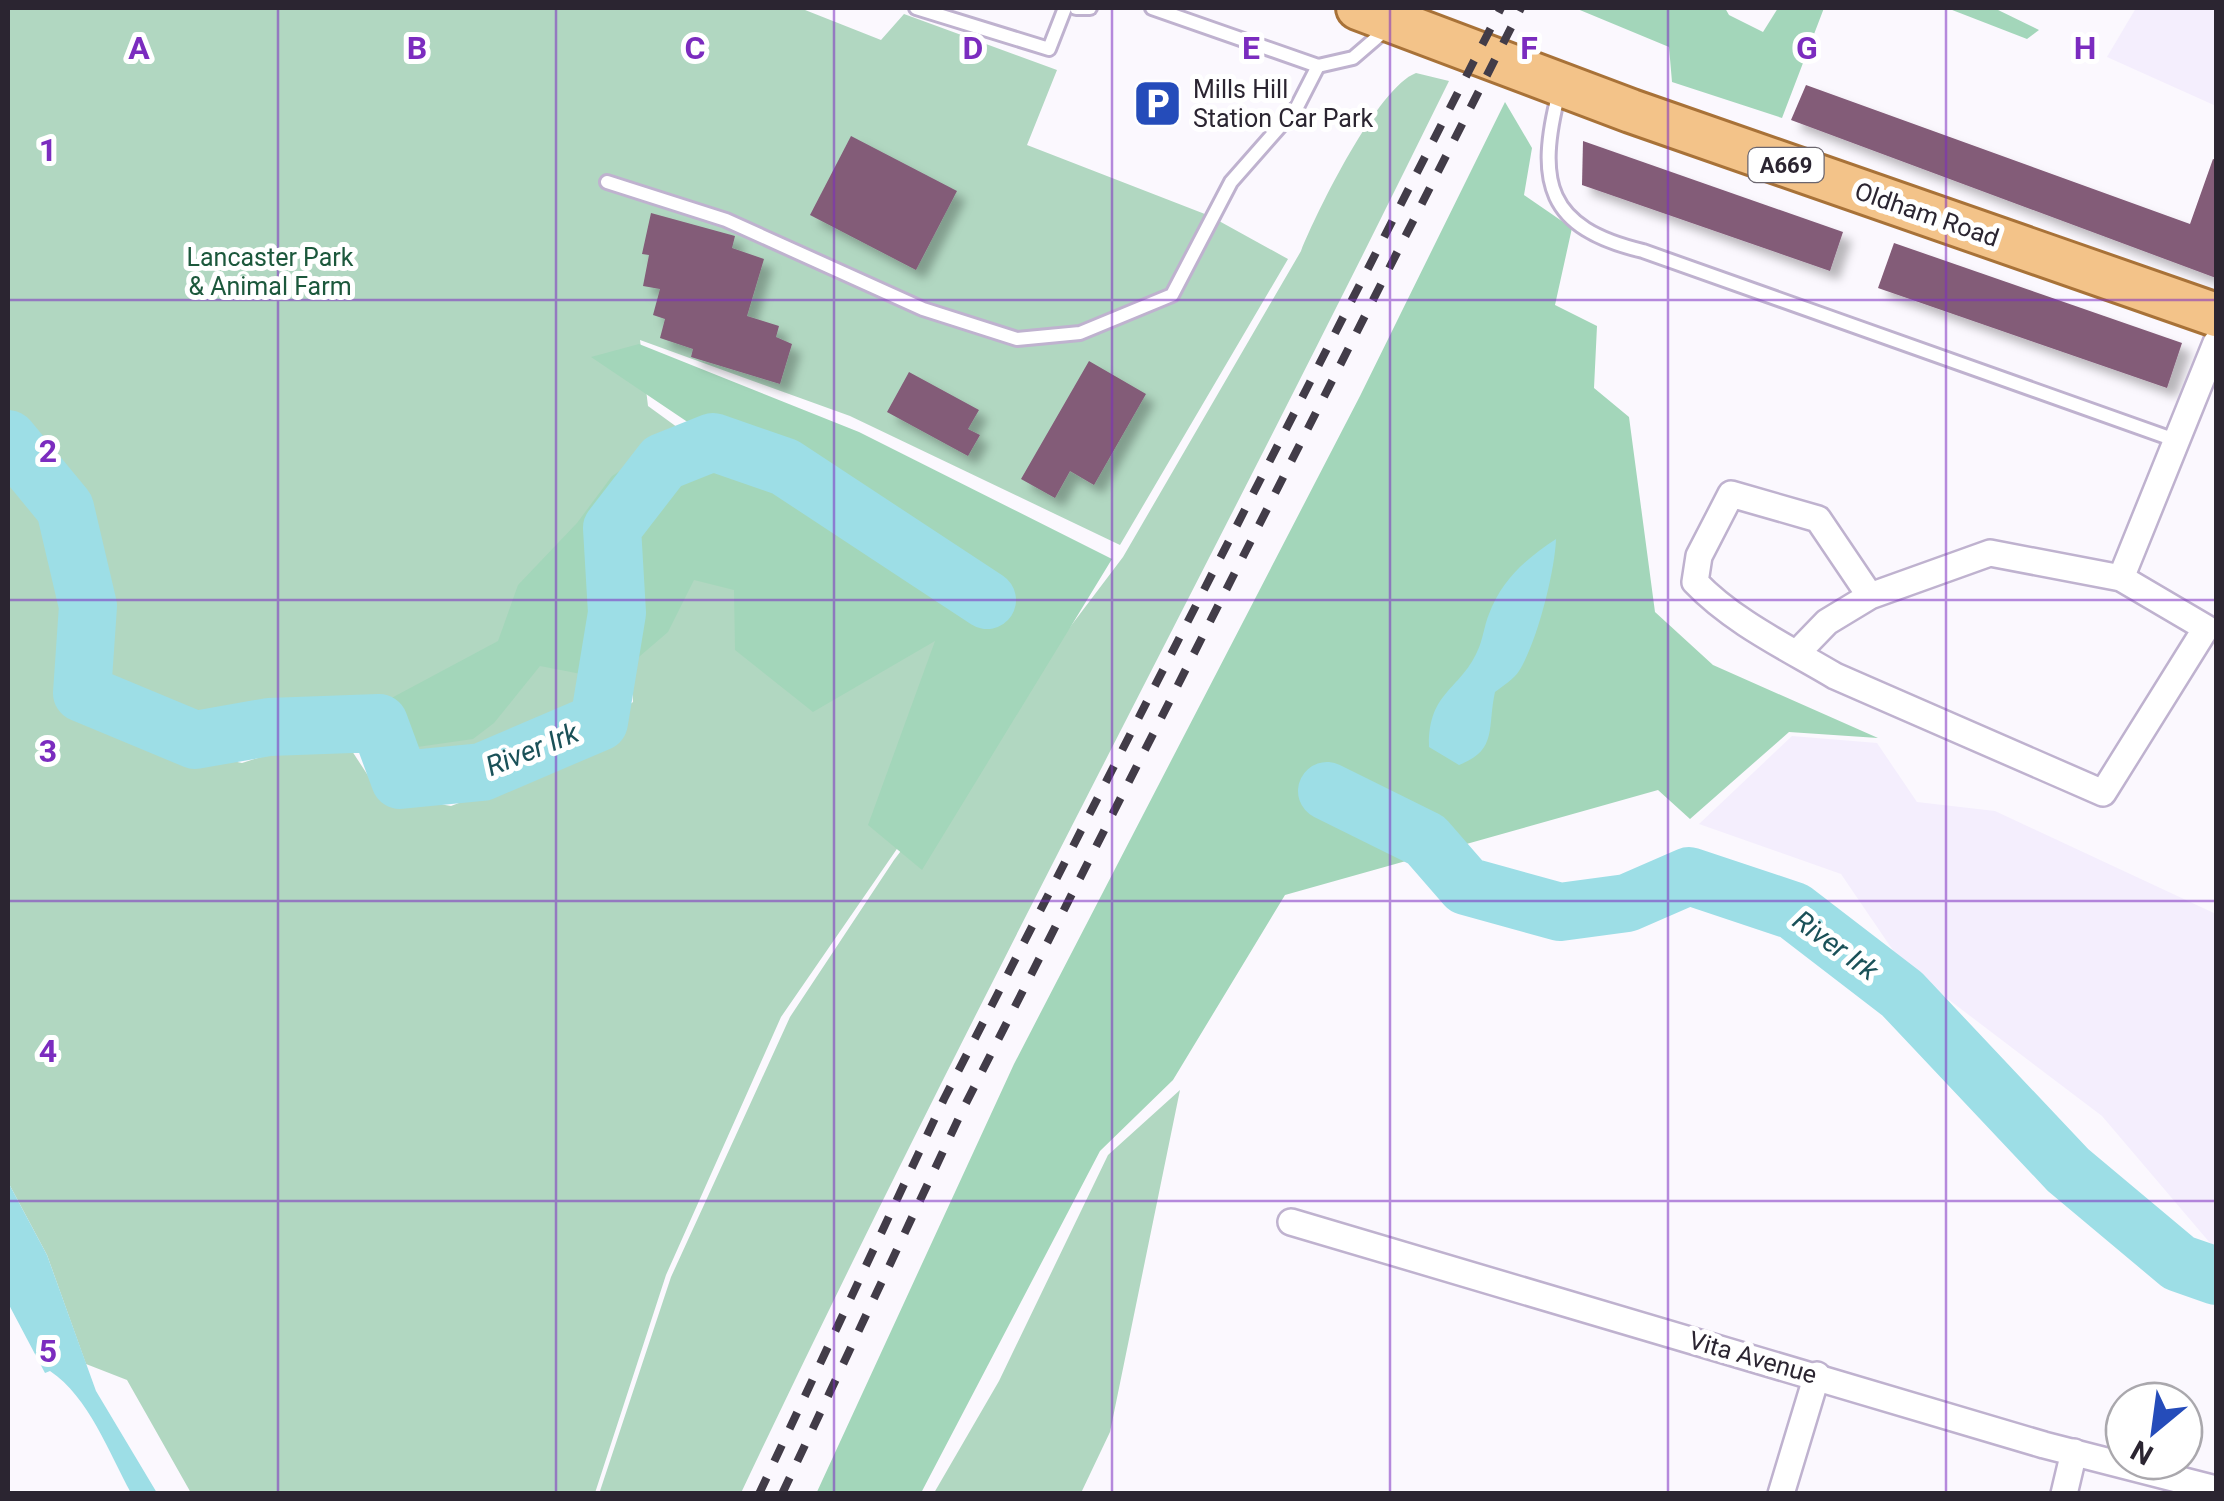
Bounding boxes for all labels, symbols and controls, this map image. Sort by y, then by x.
text: A [128,29,150,67]
text: B [407,29,427,67]
text: C [685,29,705,67]
text: D [963,29,983,67]
text: E [1242,29,1260,67]
text: F [1520,29,1538,67]
text: G [1796,29,1818,67]
text: H [2074,29,2096,67]
place label: Mills Hill Station Car Park [1193,75,1373,133]
parking icon: Mills Hill Station Car Park [1132,77,1184,129]
text: 1 [39,131,57,169]
road number: A669 [1748,148,1824,182]
street label: Oldham Road [1851,176,2003,253]
park label: Lancaster Park & Animal Farm [187,243,354,301]
text: 2 [39,432,57,470]
water label: River Irk [481,716,585,783]
text: 3 [39,732,57,770]
water label: River Irk [1787,904,1886,988]
text: 4 [39,1032,57,1070]
street label: Vita Avenue [1686,1325,1820,1390]
text: 5 [39,1332,57,1370]
north arrow [2104,1381,2204,1481]
text: N [2125,1433,2159,1472]

